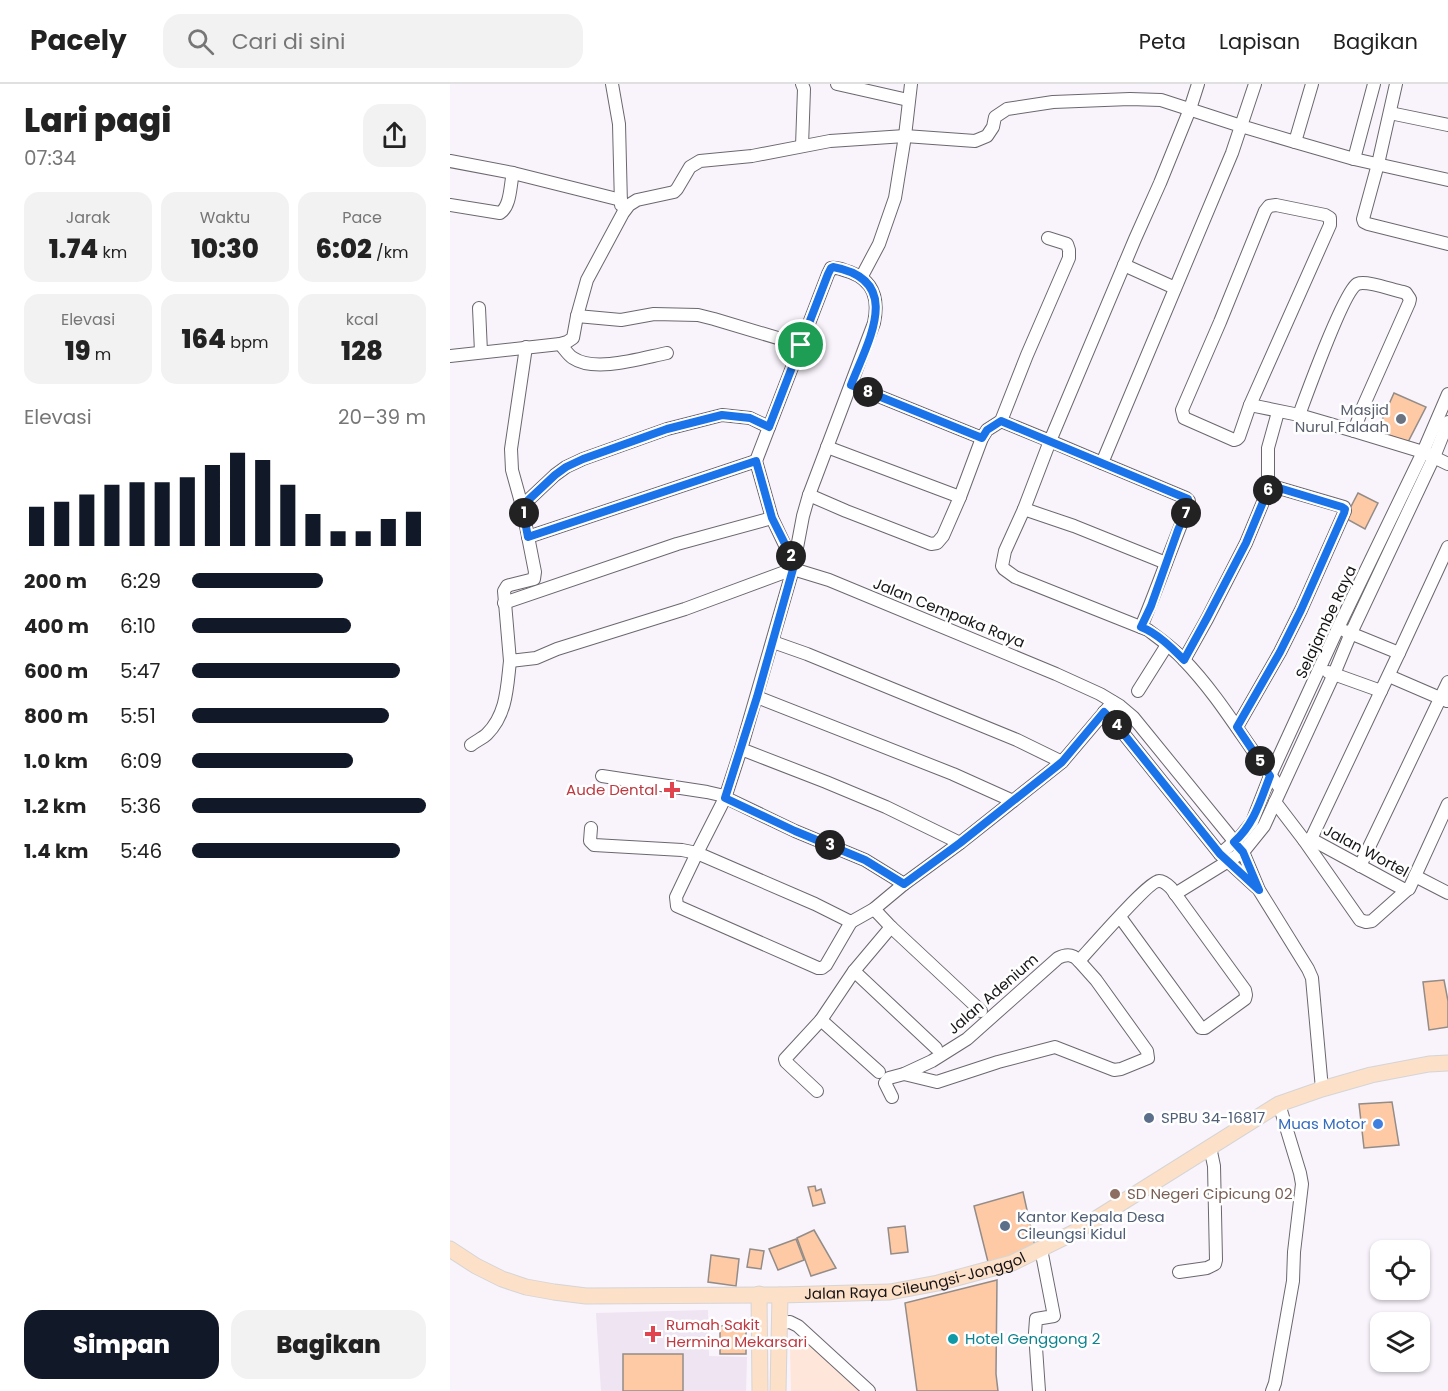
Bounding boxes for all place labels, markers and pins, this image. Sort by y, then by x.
pin [775,319,826,370]
pin: 8 [853,377,883,407]
place label: Masjid Nurul Falaah [1295,399,1389,437]
marker: Masjid Nurul Falaah [1394,412,1408,426]
pin: 6 [1253,475,1283,505]
pin: 1 [509,498,539,528]
pin: 7 [1171,498,1201,528]
pin: 2 [776,541,806,571]
pin: 4 [1102,710,1132,740]
pin: 5 [1245,746,1275,776]
place label: Aude Dental [566,779,658,800]
marker: Aude Dental [663,781,681,799]
pin: 3 [815,830,845,860]
place label: SPBU 34-16817 [1161,1107,1265,1128]
marker: SPBU 34-16817 [1142,1111,1156,1125]
place label: Muas Motor [1278,1113,1366,1134]
marker: Muas Motor [1371,1117,1385,1131]
place label: SD Negeri Cipicung 02 [1127,1183,1293,1204]
marker: SD Negeri Cipicung 02 [1108,1187,1122,1201]
place label: Kantor Kepala Desa Cileungsi Kidul [1017,1206,1165,1244]
marker: Kantor Kepala Desa Cileungsi Kidul [998,1219,1012,1233]
place label: Rumah Sakit Hermina Mekarsari [666,1314,807,1352]
marker: Rumah Sakit Hermina Mekarsari [644,1325,662,1343]
place label: Hotel Genggong 2 [965,1328,1100,1349]
marker: Hotel Genggong 2 [946,1332,960,1346]

